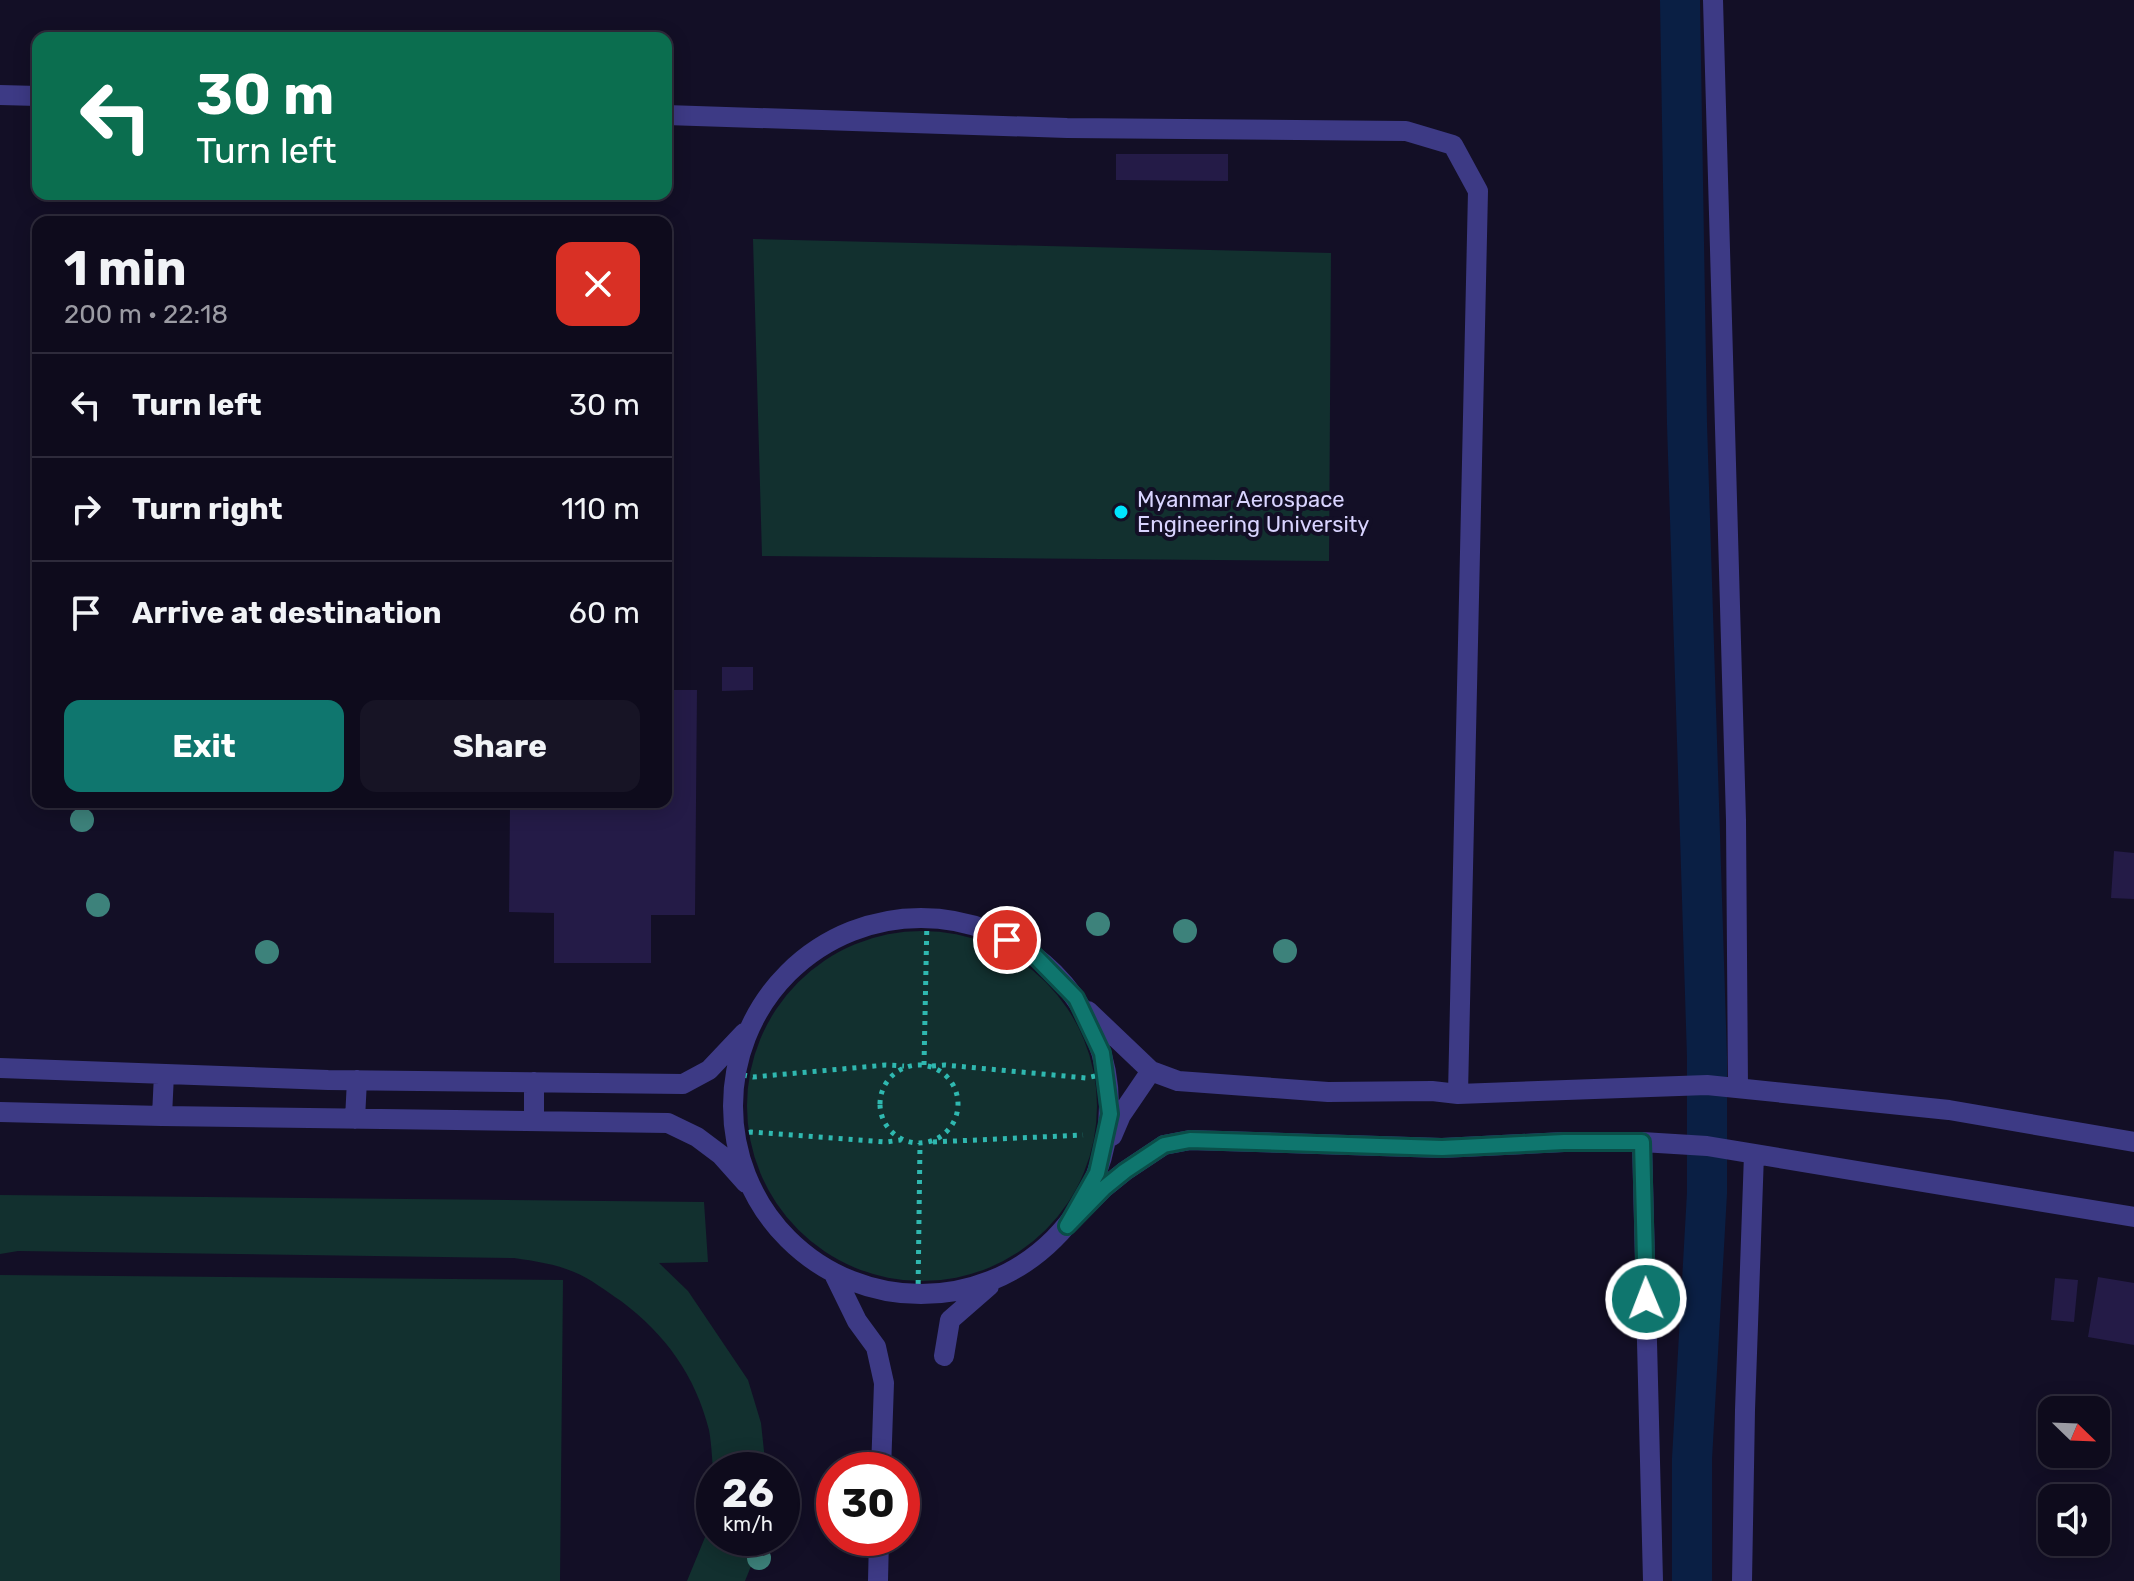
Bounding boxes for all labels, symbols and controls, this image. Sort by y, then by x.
text: 30 m [196,62,334,128]
icon: left [64,64,168,168]
text: Turn left [196,129,337,172]
text: 1 min [64,240,187,297]
button: close [556,242,640,326]
text: 200 m · 22:18 [64,299,228,330]
icon: left [64,383,108,427]
text: Turn left [132,387,262,423]
text: 30 m [569,387,640,423]
place label: Myanmar Aerospace Engineering University [1137,486,1369,538]
icon: right [64,487,108,531]
text: Turn right [132,491,283,527]
text: 110 m [561,491,640,527]
marker: Myanmar Aerospace Engineering University [1112,503,1130,521]
icon: arrive [64,591,108,635]
text: Arrive at destination [132,595,442,631]
text: 60 m [569,595,640,631]
button: Exit [64,700,344,792]
button: Share [360,700,640,792]
pin [973,906,1041,974]
icon: arrive [985,918,1029,962]
position arrow [1604,1257,1688,1341]
north arrow [2038,1396,2110,1468]
map controls [2038,1396,2110,1556]
speed limit sign: 30 [816,1452,920,1556]
text: 26 [722,1470,774,1517]
button: sound [2038,1484,2110,1556]
text: km/h [723,1512,773,1536]

